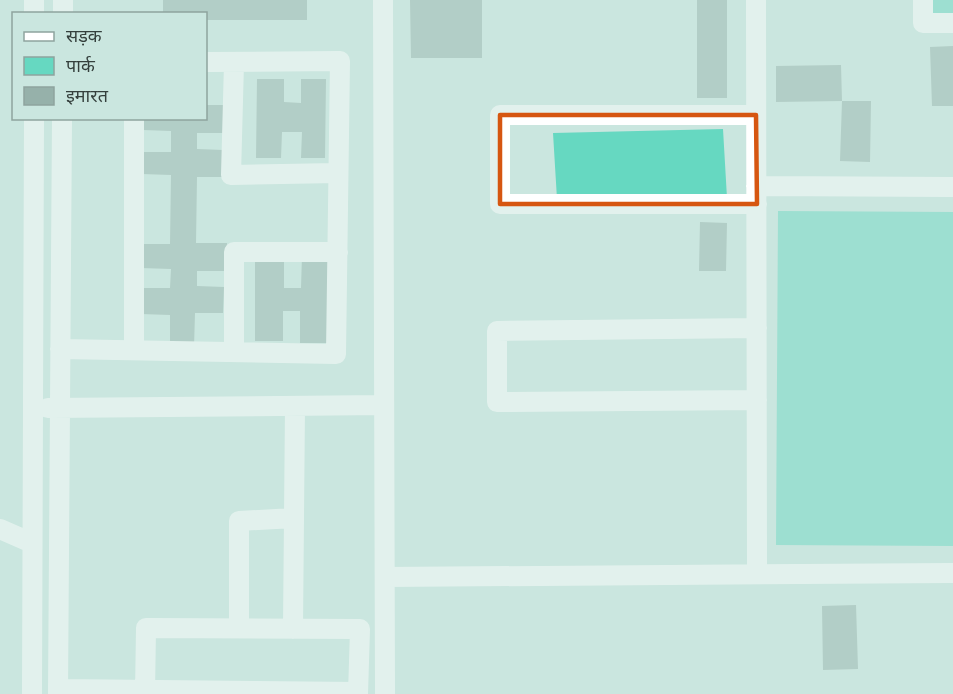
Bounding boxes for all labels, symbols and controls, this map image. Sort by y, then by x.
legend [12,12,207,120]
text: सड़क [66,24,103,46]
text: पार्क [66,54,96,76]
text: इमारत [66,84,109,106]

